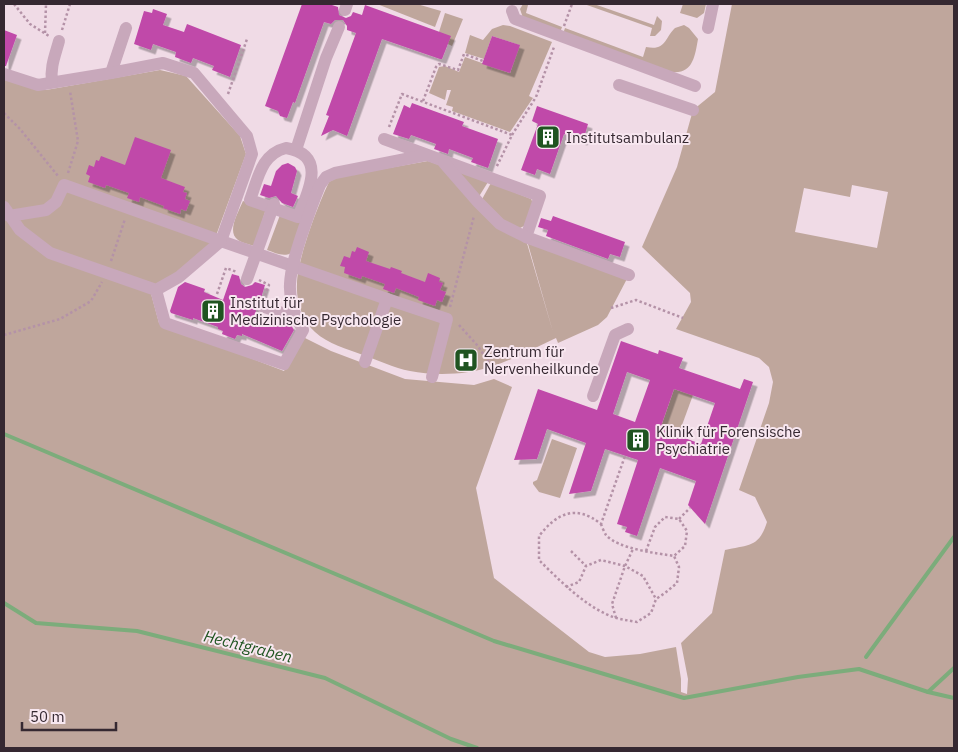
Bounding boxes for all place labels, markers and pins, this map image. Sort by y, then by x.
building icon: Institutsambulanz [535,124,561,150]
place label: Institutsambulanz [566,128,689,147]
place label: Institut für Medizinische Psychologie [230,293,401,329]
building icon: Institut für Medizinische Psychologie [200,298,226,324]
place label: Zentrum für Nervenheilkunde [484,342,599,378]
hospital icon: Zentrum für Nervenheilkunde [453,347,479,373]
place label: Klinik für Forensische Psychiatrie [656,422,801,458]
building icon: Klinik für Forensische Psychiatrie [625,427,651,453]

